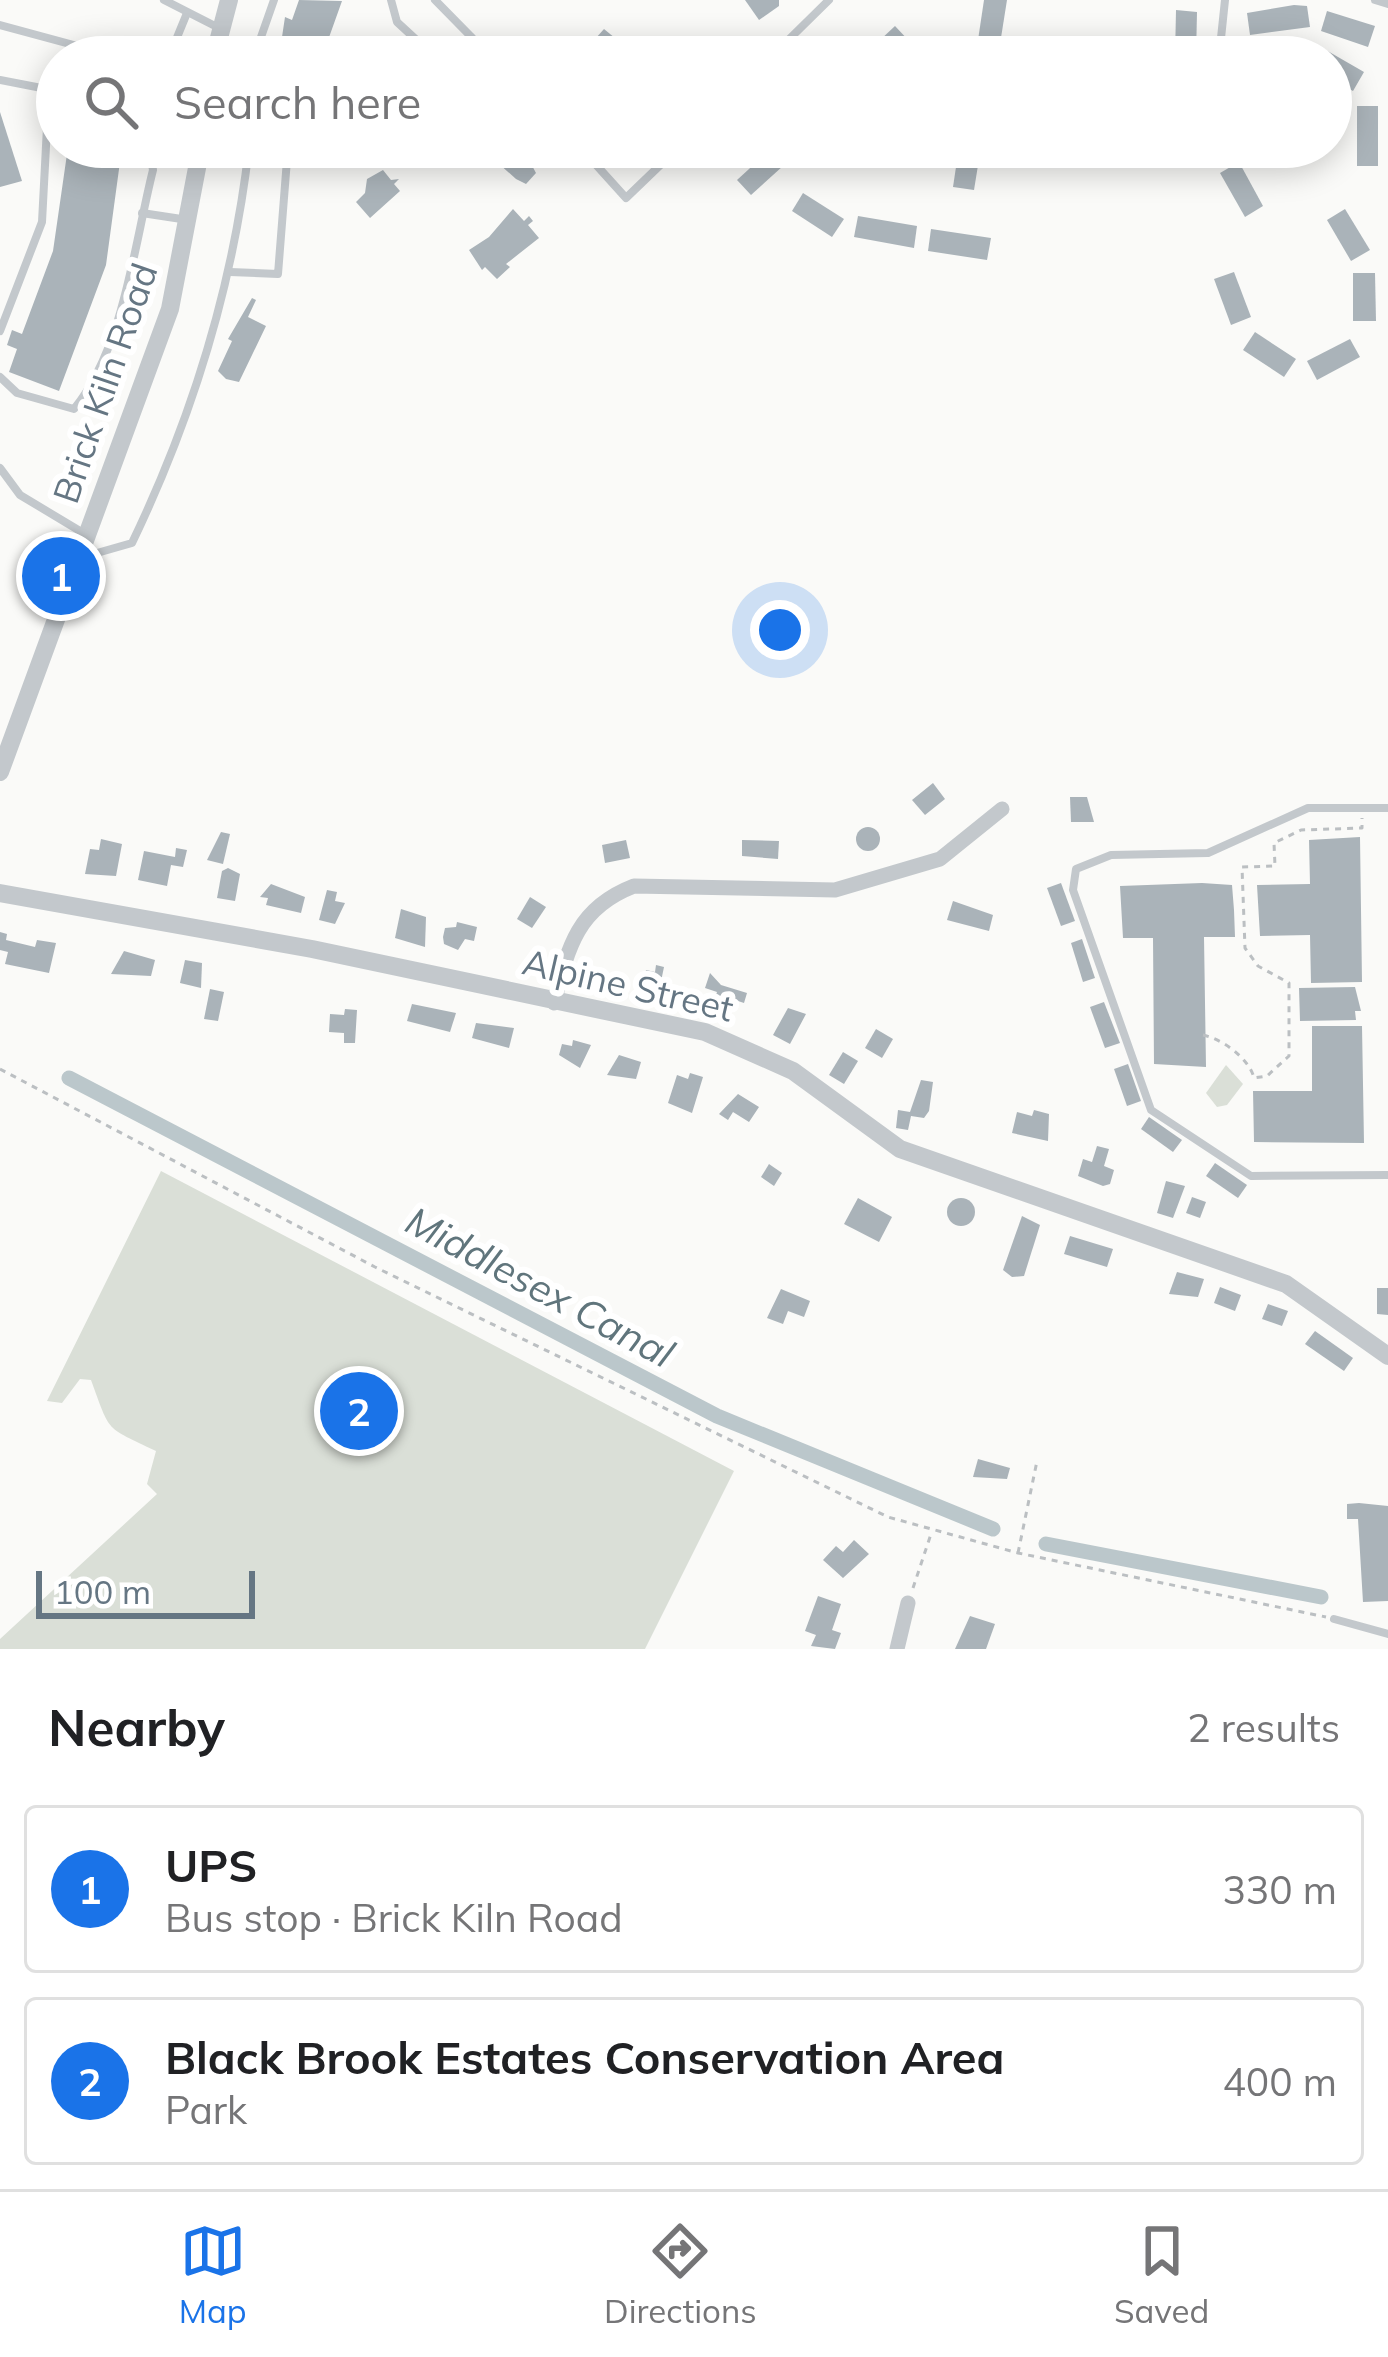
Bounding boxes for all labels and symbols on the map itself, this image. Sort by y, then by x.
street label: Brick Kiln Road [42,257,167,509]
pin: 1 [22,531,100,621]
your location [750,600,810,660]
street label: Alpine Street [518,938,738,1031]
water label: Middlesex Canal [398,1195,683,1378]
pin: 2 [320,1366,398,1456]
scale bar [36,1565,255,1618]

